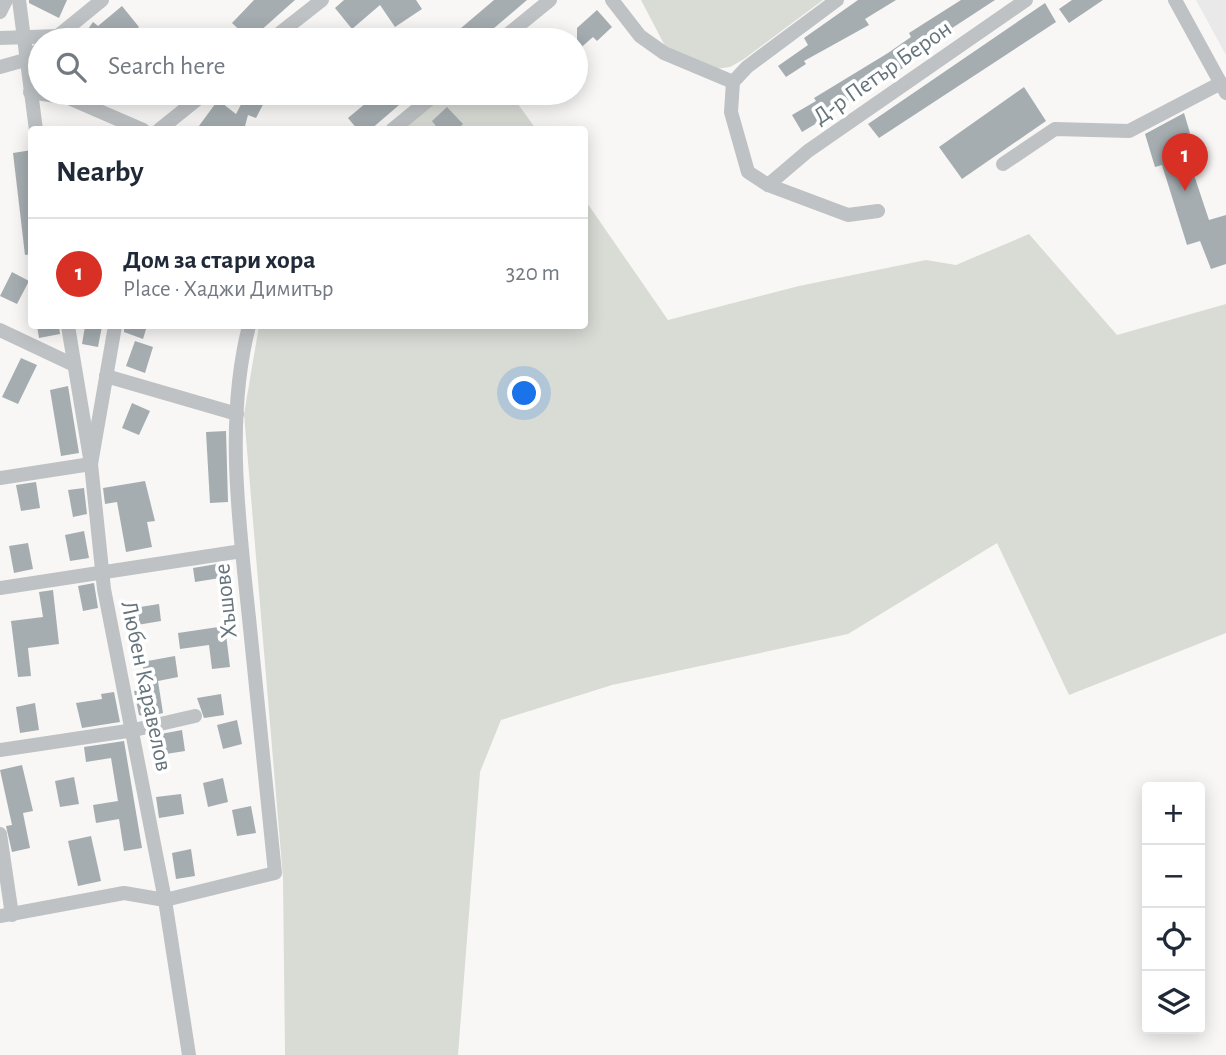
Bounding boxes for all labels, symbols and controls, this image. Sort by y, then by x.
street label: Д-р Петър Берон [809,16,956,129]
search box [28,28,588,105]
icon: search [52,48,90,86]
text: Search here [108,53,226,79]
pin: 1 [1162,133,1208,191]
text: Nearby [56,157,144,187]
text: Дом за стари хора [123,247,316,273]
text: 1 [75,262,83,285]
text: 320 m [506,262,560,285]
text: Place · Хаджи Димитър [123,278,334,301]
your location [507,376,541,410]
street label: Хъшове [210,562,242,639]
street label: Любен Каравелов [116,599,176,774]
map controls [1142,782,1205,1034]
button: + [1142,782,1205,845]
button: − [1142,845,1205,908]
button: locate [1142,908,1205,971]
button: layers [1142,971,1205,1034]

